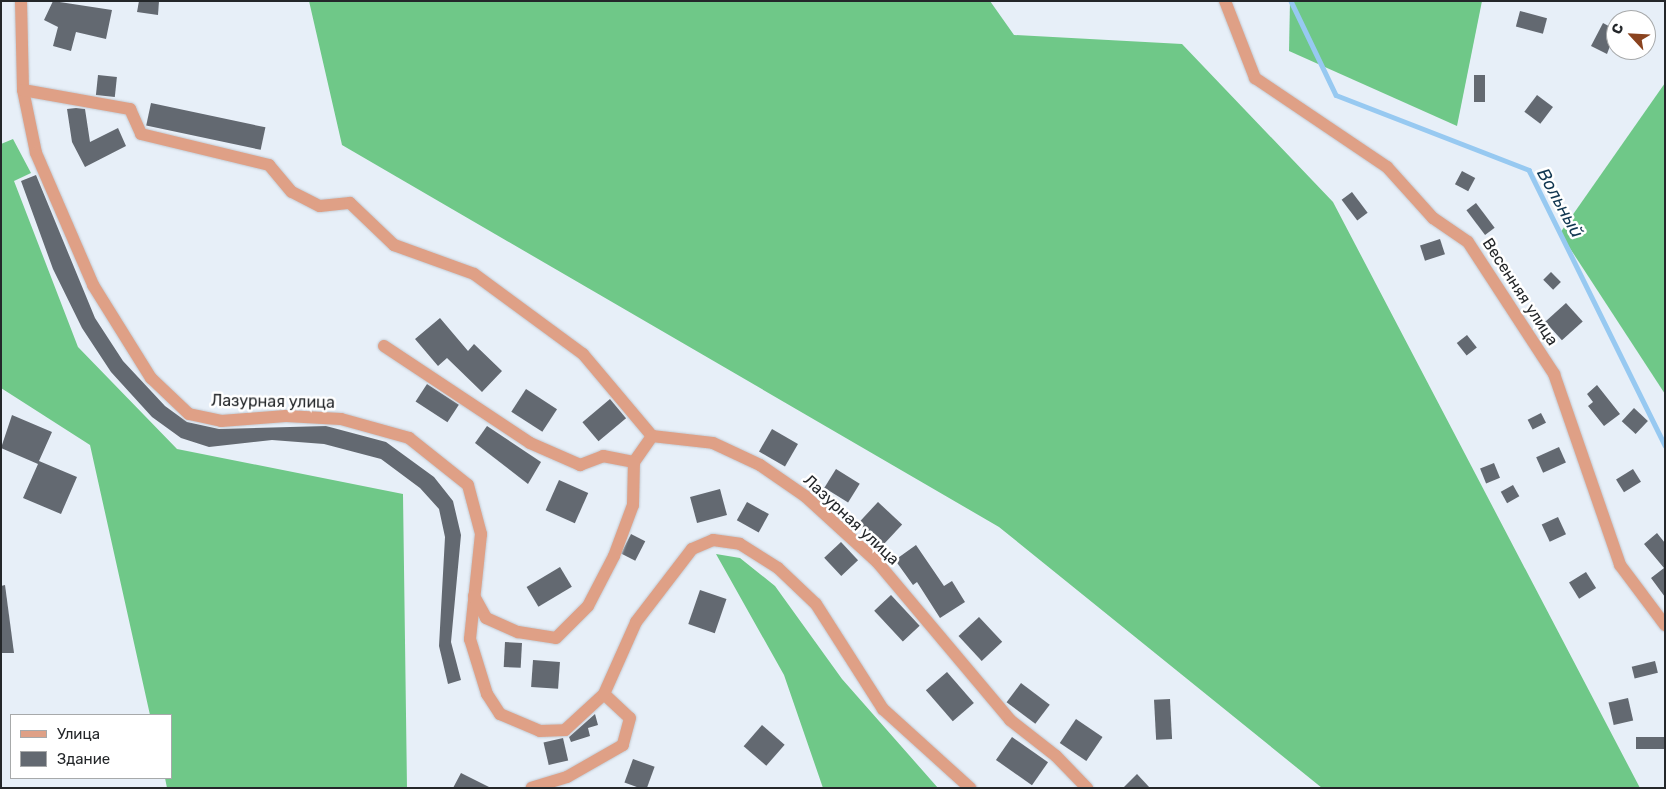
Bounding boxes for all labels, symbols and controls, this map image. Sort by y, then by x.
north arrow [1606,10,1656,60]
text: С [1608,21,1628,37]
water label: Вольный [1532,164,1588,242]
street label: Весенняя улица [1478,235,1562,349]
street label: Лазурная улица [211,391,335,413]
street label: Лазурная улица [799,471,903,569]
legend [10,714,172,779]
text: Улица [57,725,100,743]
text: Здание [57,750,110,768]

